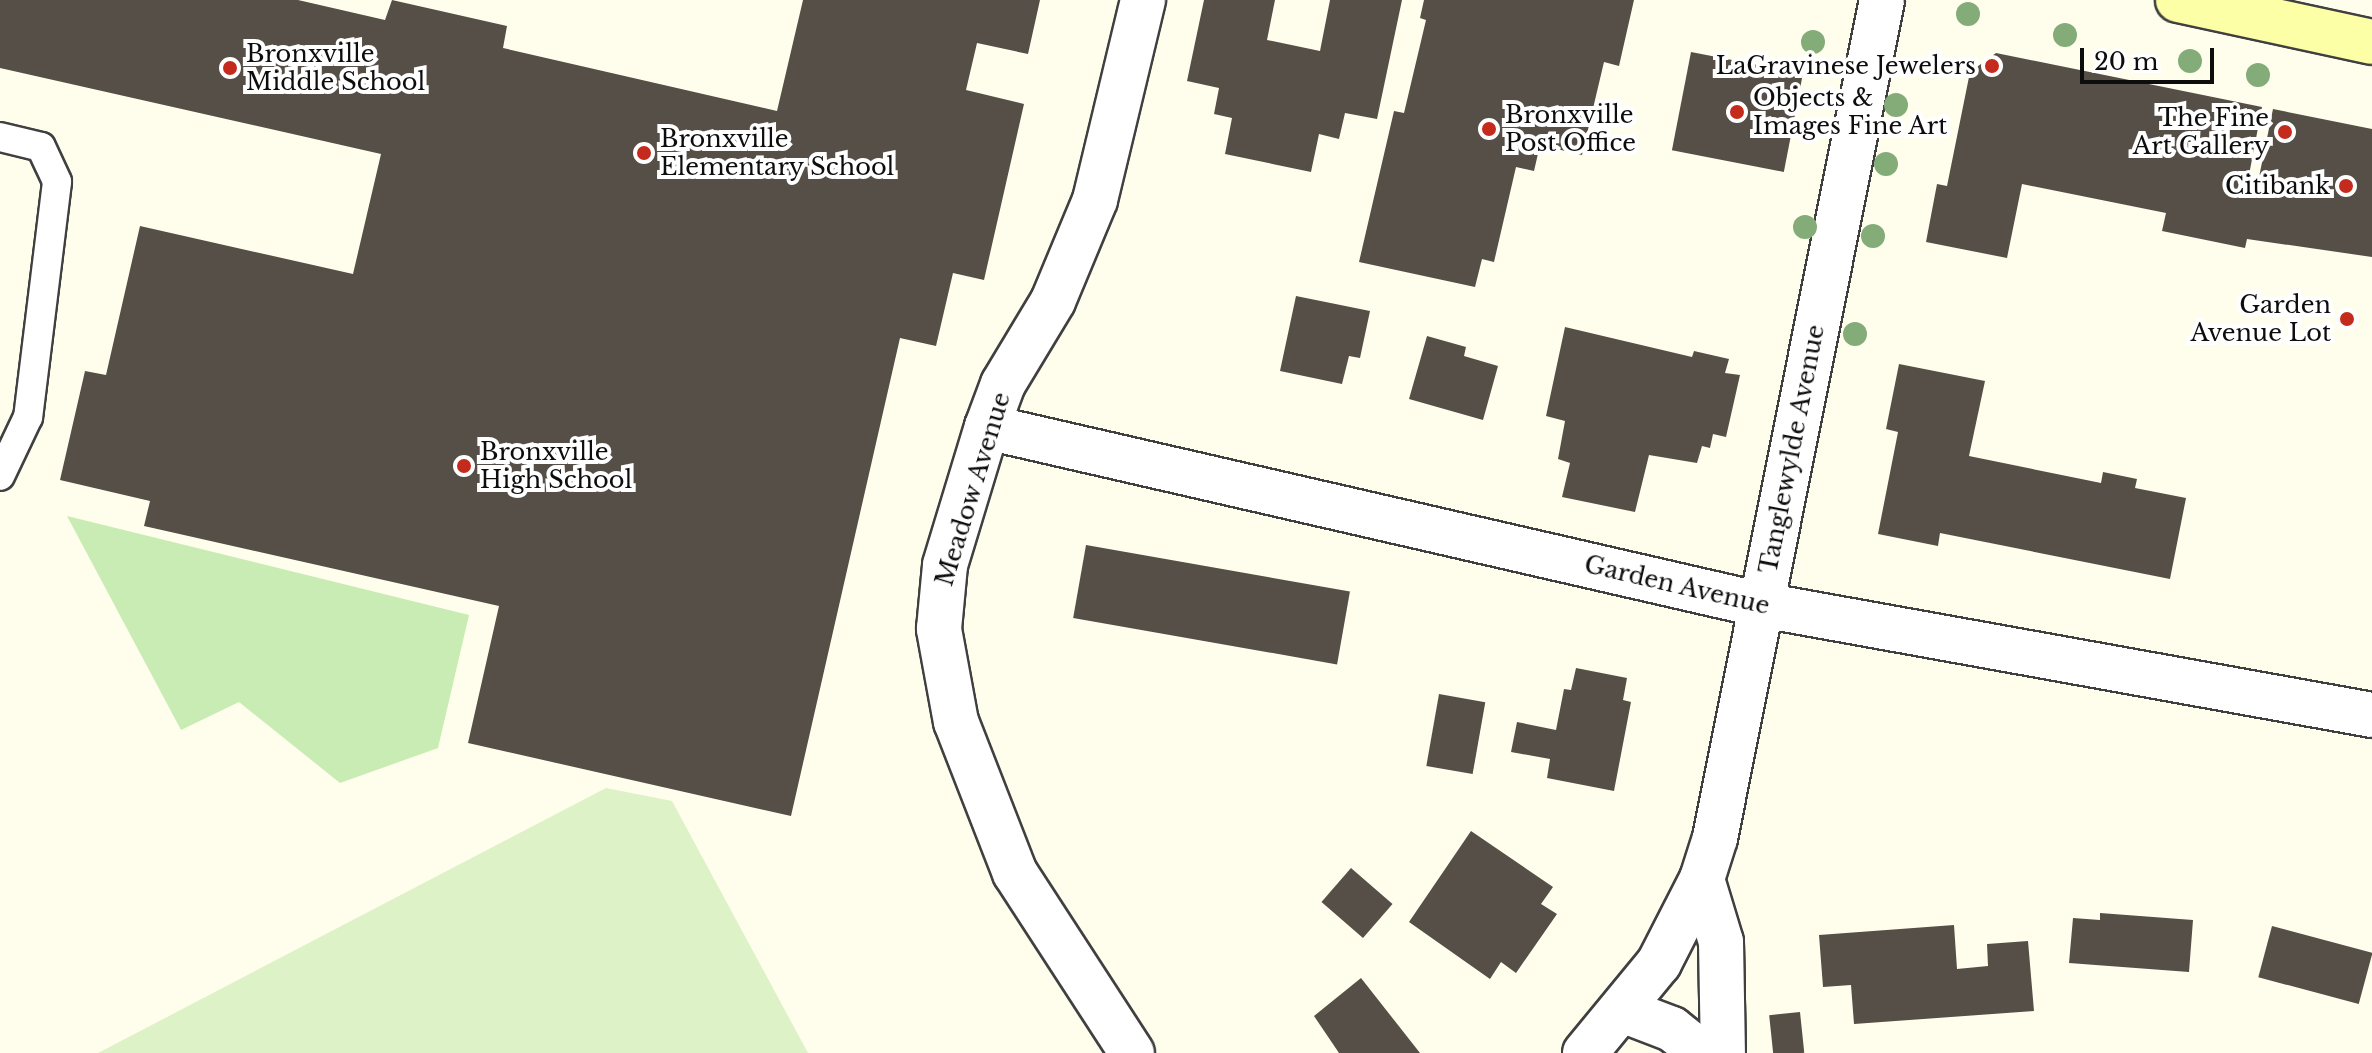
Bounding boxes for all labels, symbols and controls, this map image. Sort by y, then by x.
scale bar [2084,32,2218,82]
place label: Bronxville Middle School [246,40,425,96]
text: 20 m [2094,47,2159,76]
place label: LaGravinese Jewelers [1716,52,1976,80]
marker: LaGravinese Jewelers [1983,57,2001,75]
marker: Bronxville Middle School [221,59,239,77]
place label: Objects & Images Fine Art [1753,84,1948,140]
place label: Bronxville Post Office [1505,101,1636,157]
marker: Objects & Images Fine Art [1728,103,1746,121]
place label: The Fine Art Gallery [2133,104,2269,160]
marker: Bronxville Post Office [1480,120,1498,138]
marker: The Fine Art Gallery [2276,123,2294,141]
place label: Bronxville Elementary School [660,125,895,181]
marker: Bronxville Elementary School [635,144,653,162]
place label: Citibank [2225,172,2330,200]
marker: Citibank [2337,177,2355,195]
place label: Garden Avenue Lot [2191,291,2331,347]
marker: Garden Avenue Lot [2338,310,2356,328]
street label: Tanglewylde Avenue [1754,322,1830,576]
street label: Meadow Avenue [930,388,1016,590]
place label: Bronxville High School [480,438,632,494]
marker: Bronxville High School [455,457,473,475]
street label: Garden Avenue [1581,550,1773,620]

